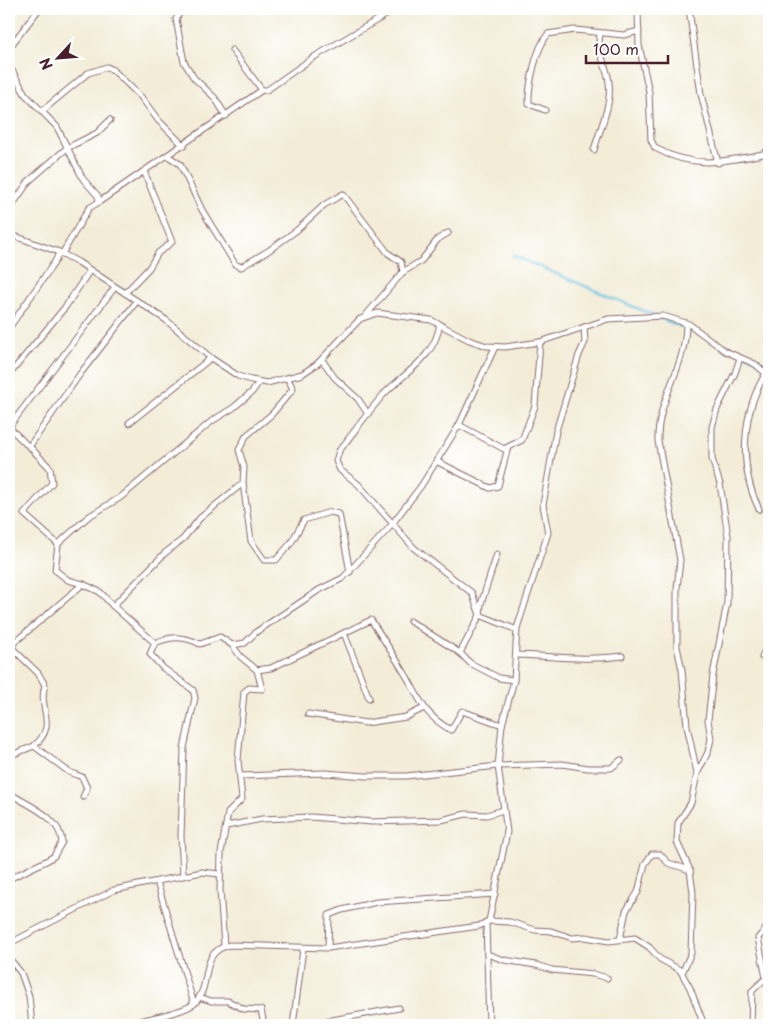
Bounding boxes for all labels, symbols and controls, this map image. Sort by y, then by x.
north arrow [32,32,82,82]
scale bar [586,32,668,64]
text: 100 m [593,37,639,60]
text: N [34,54,58,74]

